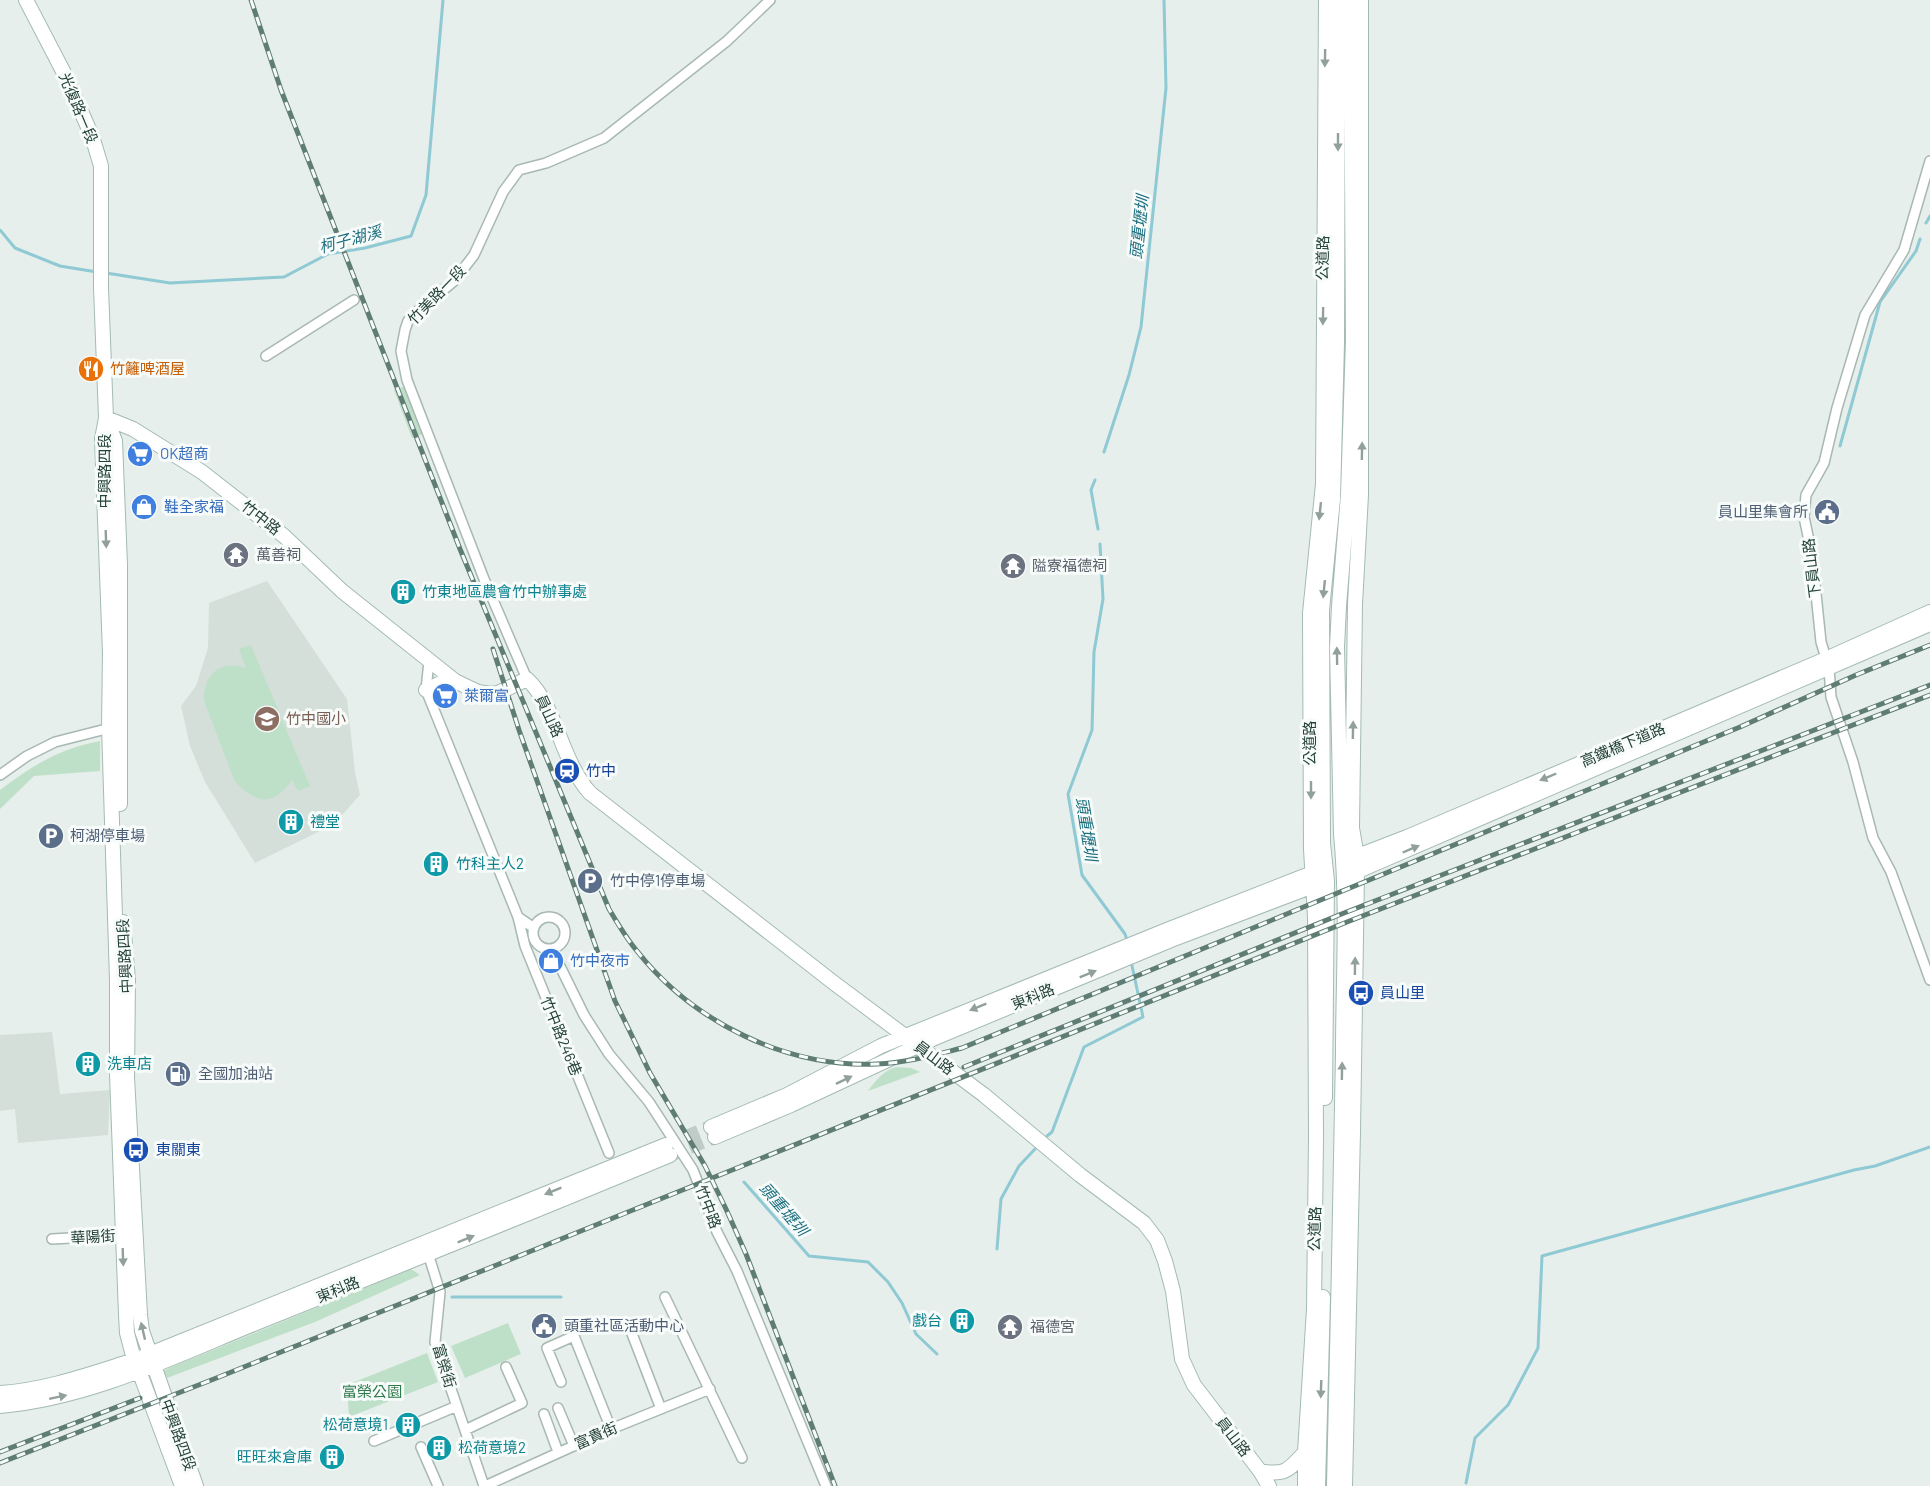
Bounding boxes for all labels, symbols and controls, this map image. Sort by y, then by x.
one-way arrow [1321,49,1330,68]
street label: 光復路一段 [56,70,102,146]
one-way arrow [1333,133,1343,152]
water label: 頭重壢圳 [1126,192,1152,260]
water label: 柯子湖溪 [316,221,385,256]
street label: 公道路 [1313,235,1331,281]
street label: 竹美路一段 [404,261,469,328]
one-way arrow [1318,307,1328,326]
restaurant icon: 竹籬啤酒屋 [76,354,106,384]
place label: 竹籬啤酒屋 [110,359,185,377]
street label: 中興路四段 [95,433,113,509]
supermarket icon: OK超商 [125,439,155,469]
one-way arrow [1357,442,1366,461]
place label: OK超商 [160,444,209,462]
shop icon: 鞋全家福 [129,492,159,522]
street label: 竹中路 [238,496,285,538]
place label: 鞋全家福 [164,497,224,515]
public building icon: 員山里集會所 [1812,497,1842,527]
one-way arrow [1315,502,1325,521]
place label: 員山里集會所 [1718,502,1808,520]
one-way arrow [101,530,110,549]
street label: 下員山路 [1798,537,1824,599]
temple icon: 萬善祠 [221,540,251,570]
place label: 萬善祠 [256,545,301,563]
temple icon: 隘寮福德祠 [998,551,1028,581]
place label: 隘寮福德祠 [1032,556,1107,574]
building icon: 竹東地區農會竹中辦事處 [388,577,418,607]
one-way arrow [1319,580,1329,599]
place label: 竹東地區農會竹中辦事處 [422,582,587,600]
one-way arrow [1333,647,1342,666]
supermarket icon: 萊爾富 [430,681,460,711]
place label: 萊爾富 [464,686,509,704]
street label: 員山路 [532,691,568,740]
school or university icon: 竹中國小 [252,704,282,734]
place label: 竹中國小 [286,709,346,727]
street label: 高鐵橋下道路 [1578,718,1668,770]
street label: 公道路 [1300,720,1318,766]
one-way arrow [1349,721,1358,740]
station icon: 竹中 [552,756,582,786]
place label: 竹中 [586,761,616,779]
one-way arrow [1540,772,1557,781]
one-way arrow [1306,780,1316,799]
water label: 頭重壢圳 [1073,796,1102,864]
building icon: 禮堂 [276,807,306,837]
place label: 禮堂 [310,812,340,830]
parking icon: 柯湖停車場 [36,821,66,851]
place label: 柯湖停車場 [70,826,145,844]
one-way arrow [1402,845,1419,854]
building icon: 竹科主人2 [421,849,451,879]
place label: 竹科主人2 [456,854,524,872]
parking icon: 竹中停1停車場 [575,866,605,896]
place label: 竹中停1停車場 [610,871,705,889]
street label: 中興路四段 [113,918,135,994]
shop icon: 竹中夜市 [536,946,566,976]
place label: 竹中夜市 [570,951,630,969]
one-way arrow [1350,956,1360,975]
one-way arrow [1080,969,1098,979]
bus stop icon: 員山里 [1346,978,1376,1008]
street label: 東科路 [1008,979,1057,1013]
place label: 員山里 [1380,983,1425,1001]
street label: 竹中路246巷 [538,993,586,1078]
one-way arrow [969,1002,987,1012]
street label: 員山路 [911,1036,958,1078]
building icon: 洗車店 [73,1049,103,1079]
place label: 洗車店 [107,1054,152,1072]
fuel station icon: 全國加油站 [163,1059,193,1089]
one-way arrow [1337,1061,1347,1080]
place label: 全國加油站 [198,1064,273,1082]
one-way arrow [835,1075,852,1084]
bus stop icon: 東關東 [121,1135,151,1165]
place label: 東關東 [156,1140,201,1158]
water label: 頭重壢圳 [756,1178,814,1241]
street label: 竹中路 [692,1182,725,1231]
one-way arrow [544,1186,562,1196]
street label: 公道路 [1305,1206,1323,1252]
street label: 華陽街 [70,1226,116,1246]
one-way arrow [457,1234,475,1243]
one-way arrow [119,1248,128,1267]
street label: 東科路 [313,1272,362,1306]
building icon: 戲台 [947,1306,977,1336]
public building icon: 頭重社區活動中心 [529,1311,559,1341]
place label: 戲台 [912,1311,942,1329]
temple icon: 福德宮 [995,1312,1025,1342]
place label: 頭重社區活動中心 [564,1316,684,1334]
place label: 福德宮 [1030,1317,1075,1335]
one-way arrow [138,1322,148,1341]
street label: 富榮街 [430,1342,460,1390]
one-way arrow [1316,1379,1326,1398]
park label: 富榮公園 [342,1382,402,1400]
one-way arrow [48,1391,67,1401]
street label: 中興路四段 [158,1396,200,1473]
building icon: 松荷意境1 [393,1410,423,1440]
street label: 員山路 [1213,1413,1255,1460]
place label: 松荷意境1 [323,1415,388,1433]
street label: 富貴街 [571,1418,620,1452]
building icon: 松荷意境2 [424,1433,454,1463]
place label: 松荷意境2 [458,1438,526,1456]
building icon: 旺旺來倉庫 [317,1442,347,1472]
place label: 旺旺來倉庫 [237,1447,312,1465]

